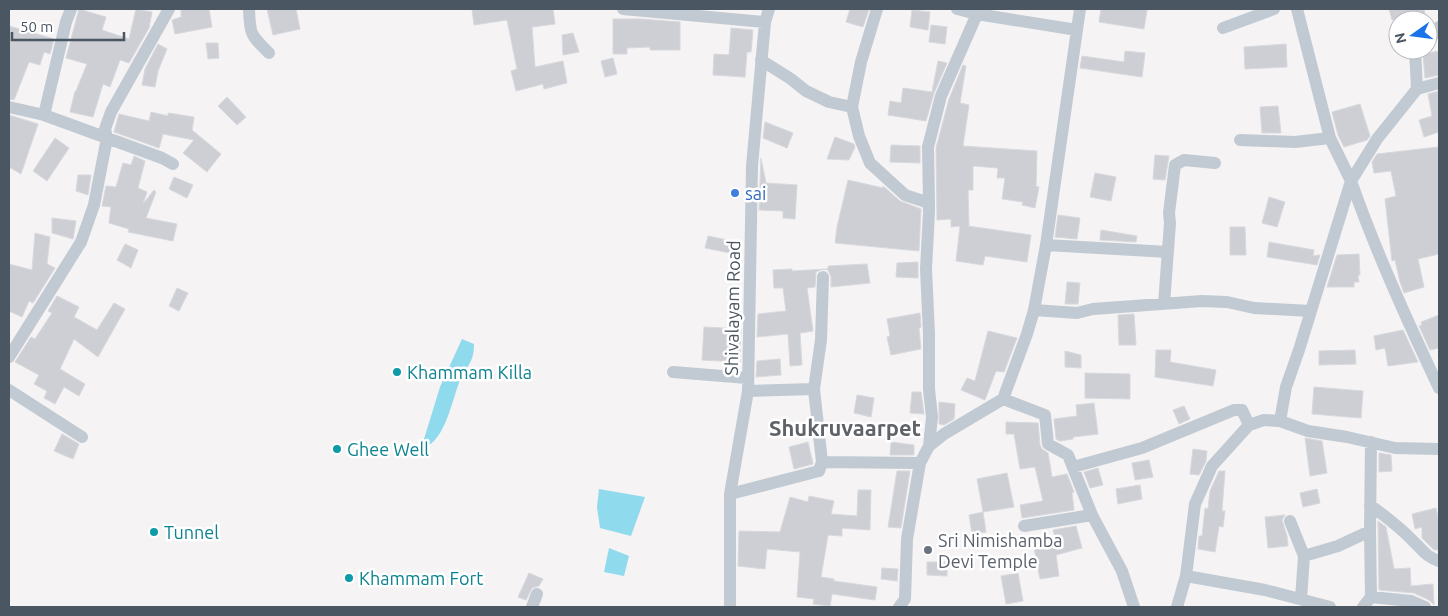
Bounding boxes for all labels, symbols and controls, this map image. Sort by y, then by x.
scale bar [12,10,125,42]
north arrow [1388,10,1438,60]
text: 50 m [20,18,53,35]
text: N [1391,31,1409,45]
place label: sai [745,183,766,203]
marker: sai [729,187,741,199]
street label: Shivalayam Road [721,240,743,376]
place label: Khammam Killa [407,362,532,382]
marker: Khammam Killa [391,366,403,378]
district label: Shukruvaarpet [769,415,921,440]
place label: Ghee Well [347,439,429,459]
marker: Ghee Well [331,443,343,455]
place label: Tunnel [164,522,219,542]
marker: Tunnel [148,526,160,538]
place label: Sri Nimishamba Devi Temple [938,530,1063,571]
marker: Sri Nimishamba Devi Temple [922,544,934,556]
place label: Khammam Fort [359,568,483,588]
marker: Khammam Fort [343,572,355,584]

